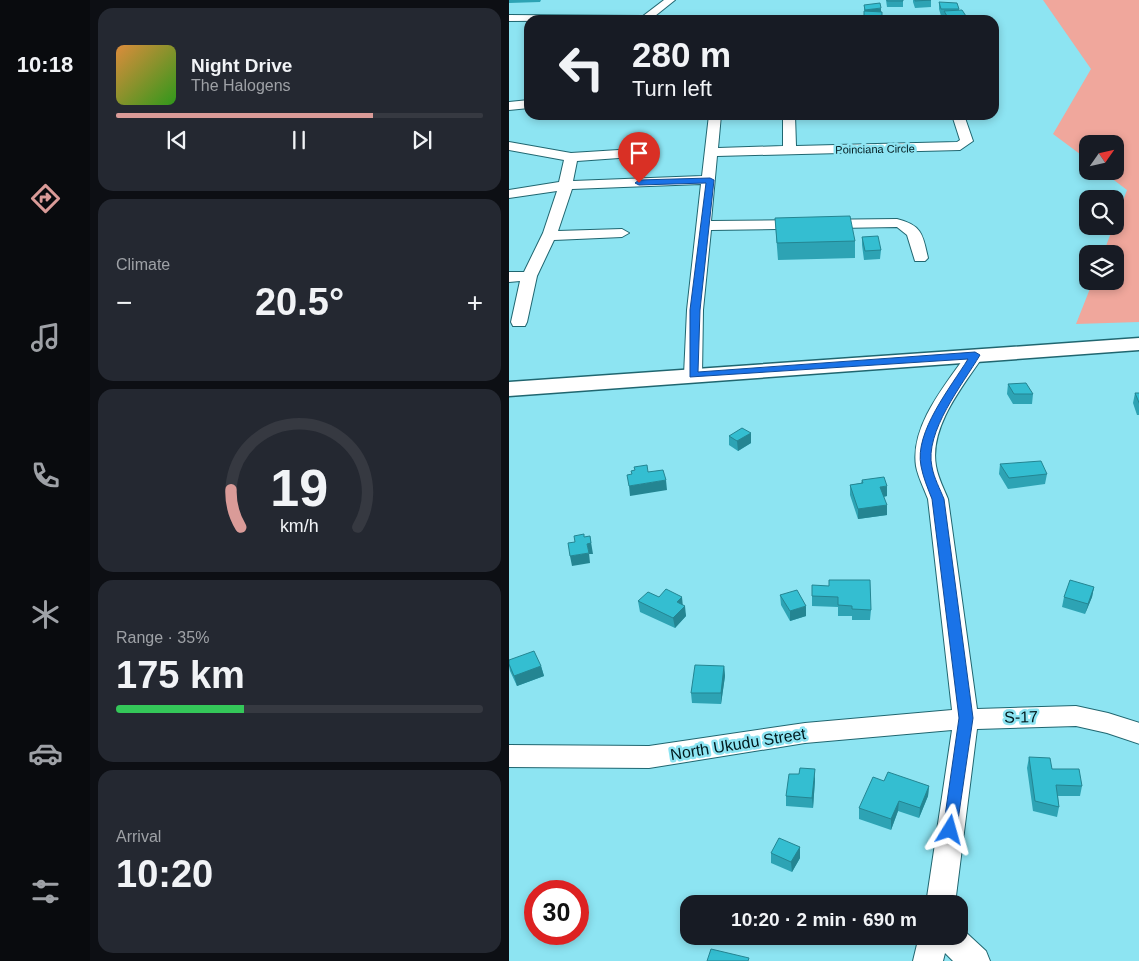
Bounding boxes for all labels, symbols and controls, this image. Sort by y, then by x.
icon: left [549,35,614,100]
text: 280 m [632,35,731,74]
text: 10:18 [17,52,73,77]
text: Night Drive [191,55,292,76]
text: Turn left [632,76,712,101]
text: The Halogens [191,77,291,94]
icon: previous [163,126,191,154]
icon: pause [285,126,313,154]
icon: next [408,126,436,154]
pin [618,132,660,183]
north arrow [1079,135,1124,180]
map controls [1079,135,1124,290]
icon: arrive [625,139,653,167]
street label: Poinciana Circle [835,142,915,156]
icon: directions [28,181,63,216]
button: search [1079,190,1124,235]
button: layers [1079,245,1124,290]
text: Climate [116,256,170,273]
text: 20.5° [255,281,344,323]
text: − [116,287,132,318]
text: + [467,287,483,318]
icon: music [28,320,63,355]
icon: phone [28,458,63,493]
text: 19 [271,459,328,517]
text: km/h [280,516,319,536]
icon: climate [28,597,63,632]
text: Range · 35% [116,629,209,646]
text: 175 km [116,654,245,696]
street label: S-17 [1004,708,1038,726]
street label: North Ukudu Street [669,725,808,763]
icon: car [28,736,63,771]
position arrow [923,803,975,855]
text: Arrival [116,828,161,845]
text: 10:20 [116,853,213,895]
icon: filters [28,874,63,909]
speed limit sign: 30 [524,880,589,945]
text: 10:20 · 2 min · 690 m [731,909,917,930]

